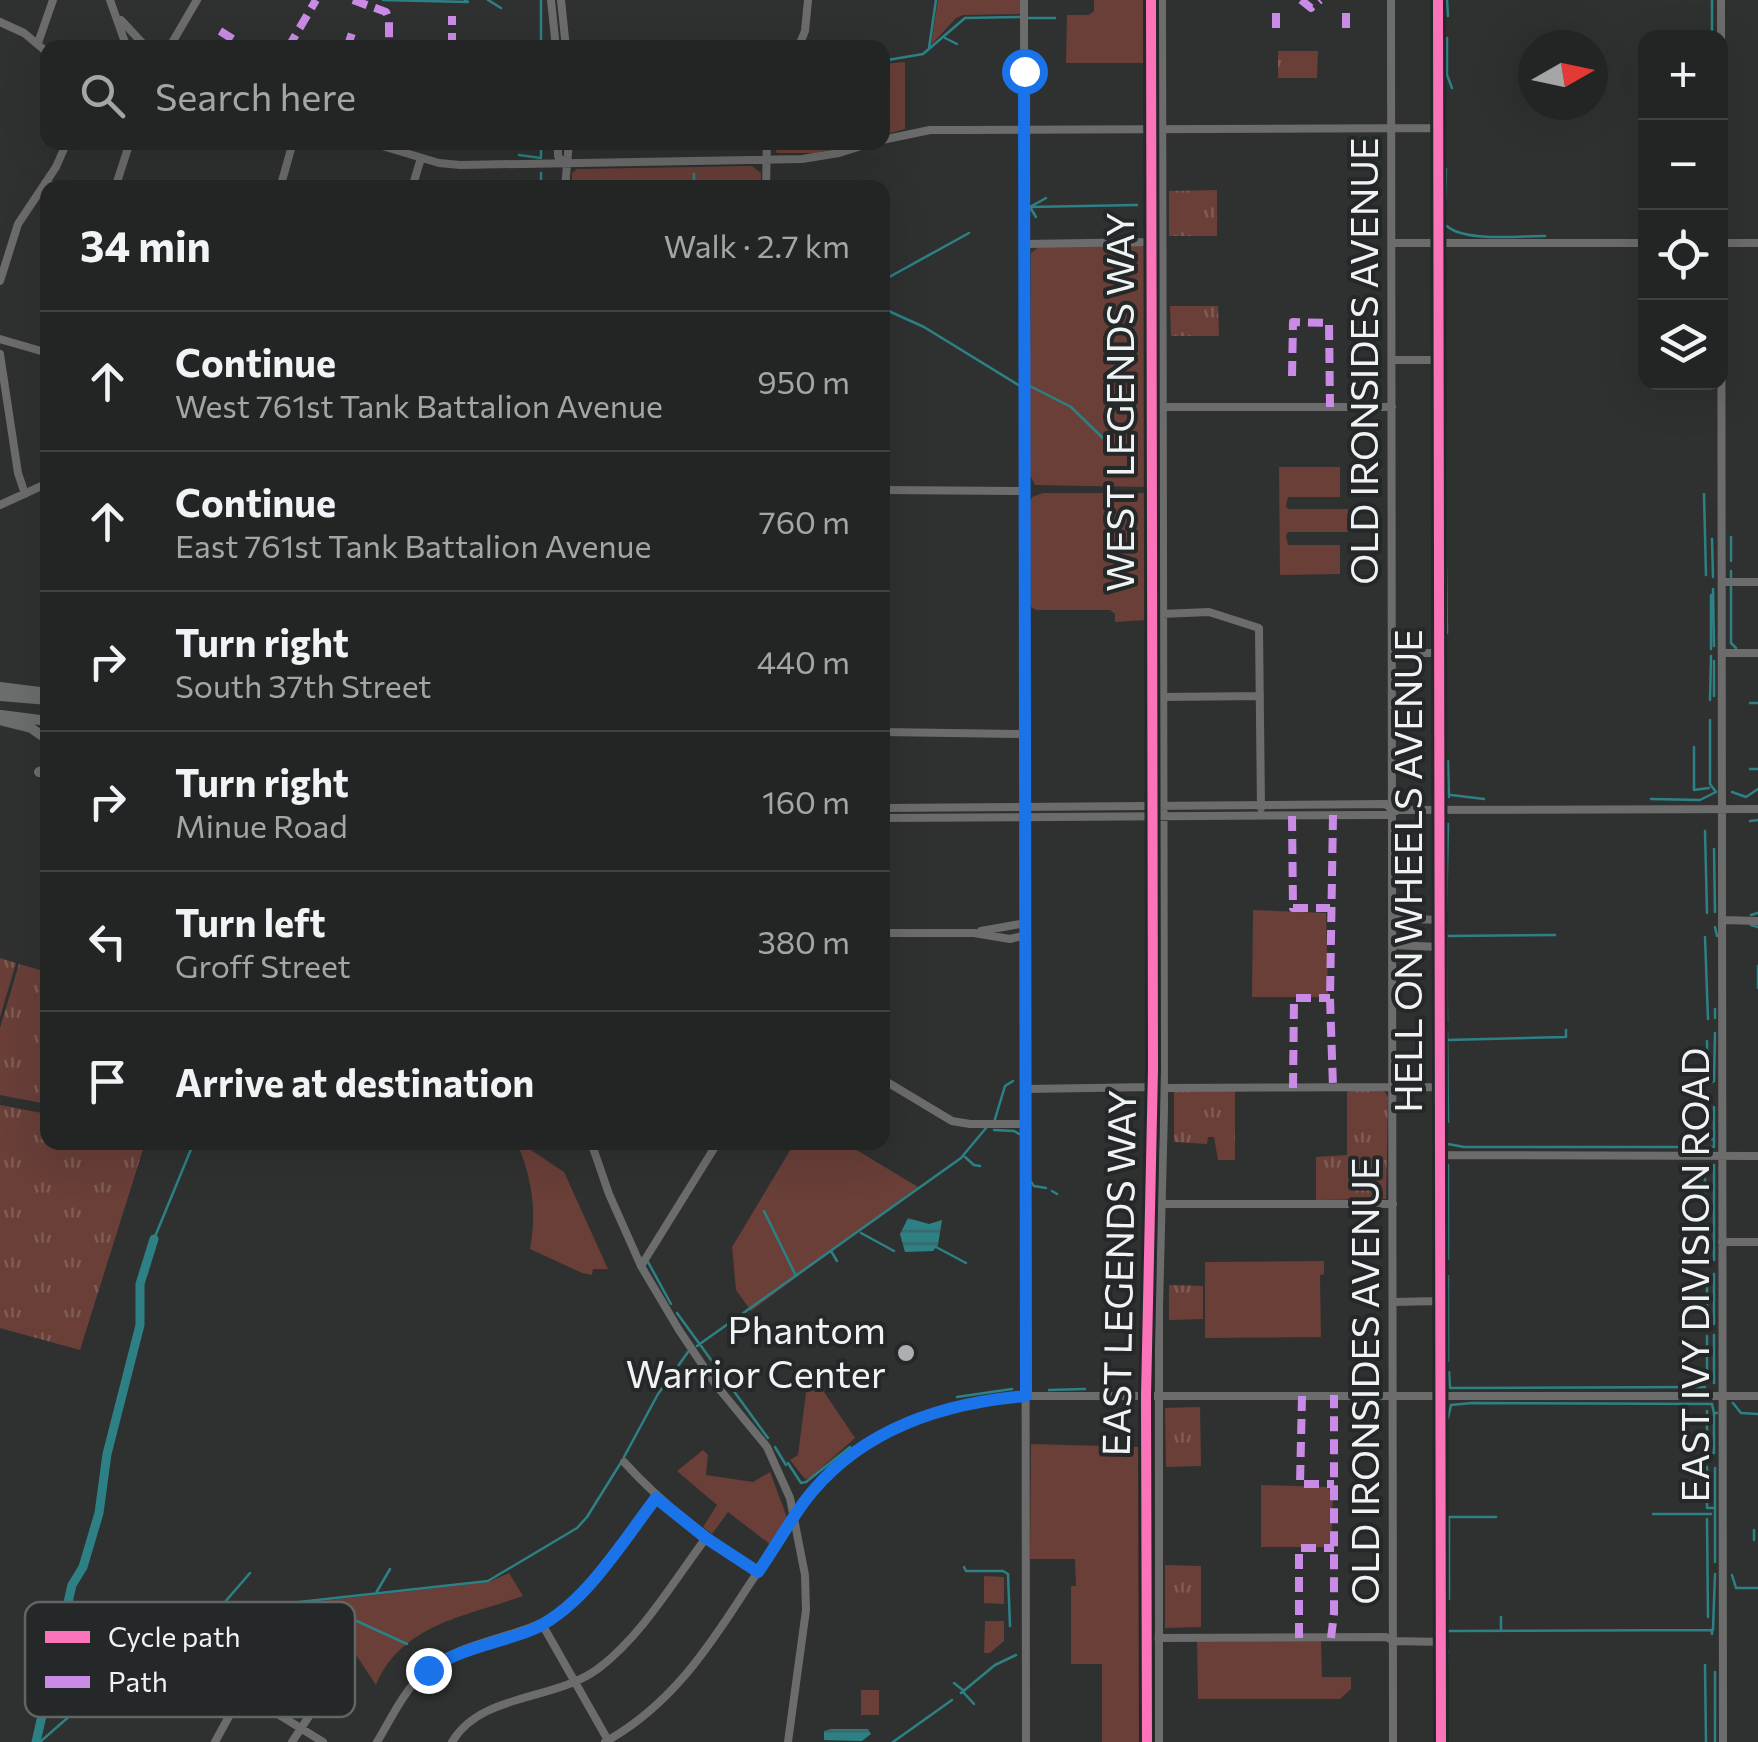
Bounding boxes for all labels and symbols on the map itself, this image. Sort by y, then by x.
north arrow [1518,30,1608,120]
route start [1002,49,1048,95]
street label: OLD IRONSIDES AVENUE [1339,137,1386,585]
street label: WEST LEGENDS WAY [1095,212,1142,592]
street label: HELL ON WHEELS AVENUE [1383,629,1430,1113]
street label: EAST IVY DIVISION ROAD [1670,1047,1717,1503]
street label: EAST LEGENDS WAY [1091,1089,1144,1457]
street label: OLD IRONSIDES AVENUE [1340,1157,1387,1605]
place label: Phantom Warrior Center [626,1305,886,1396]
marker: Phantom Warrior Center [895,1342,917,1364]
legend [25,1602,355,1717]
text: Cycle path [108,1619,240,1653]
route end [406,1648,452,1694]
text: Path [108,1664,168,1698]

